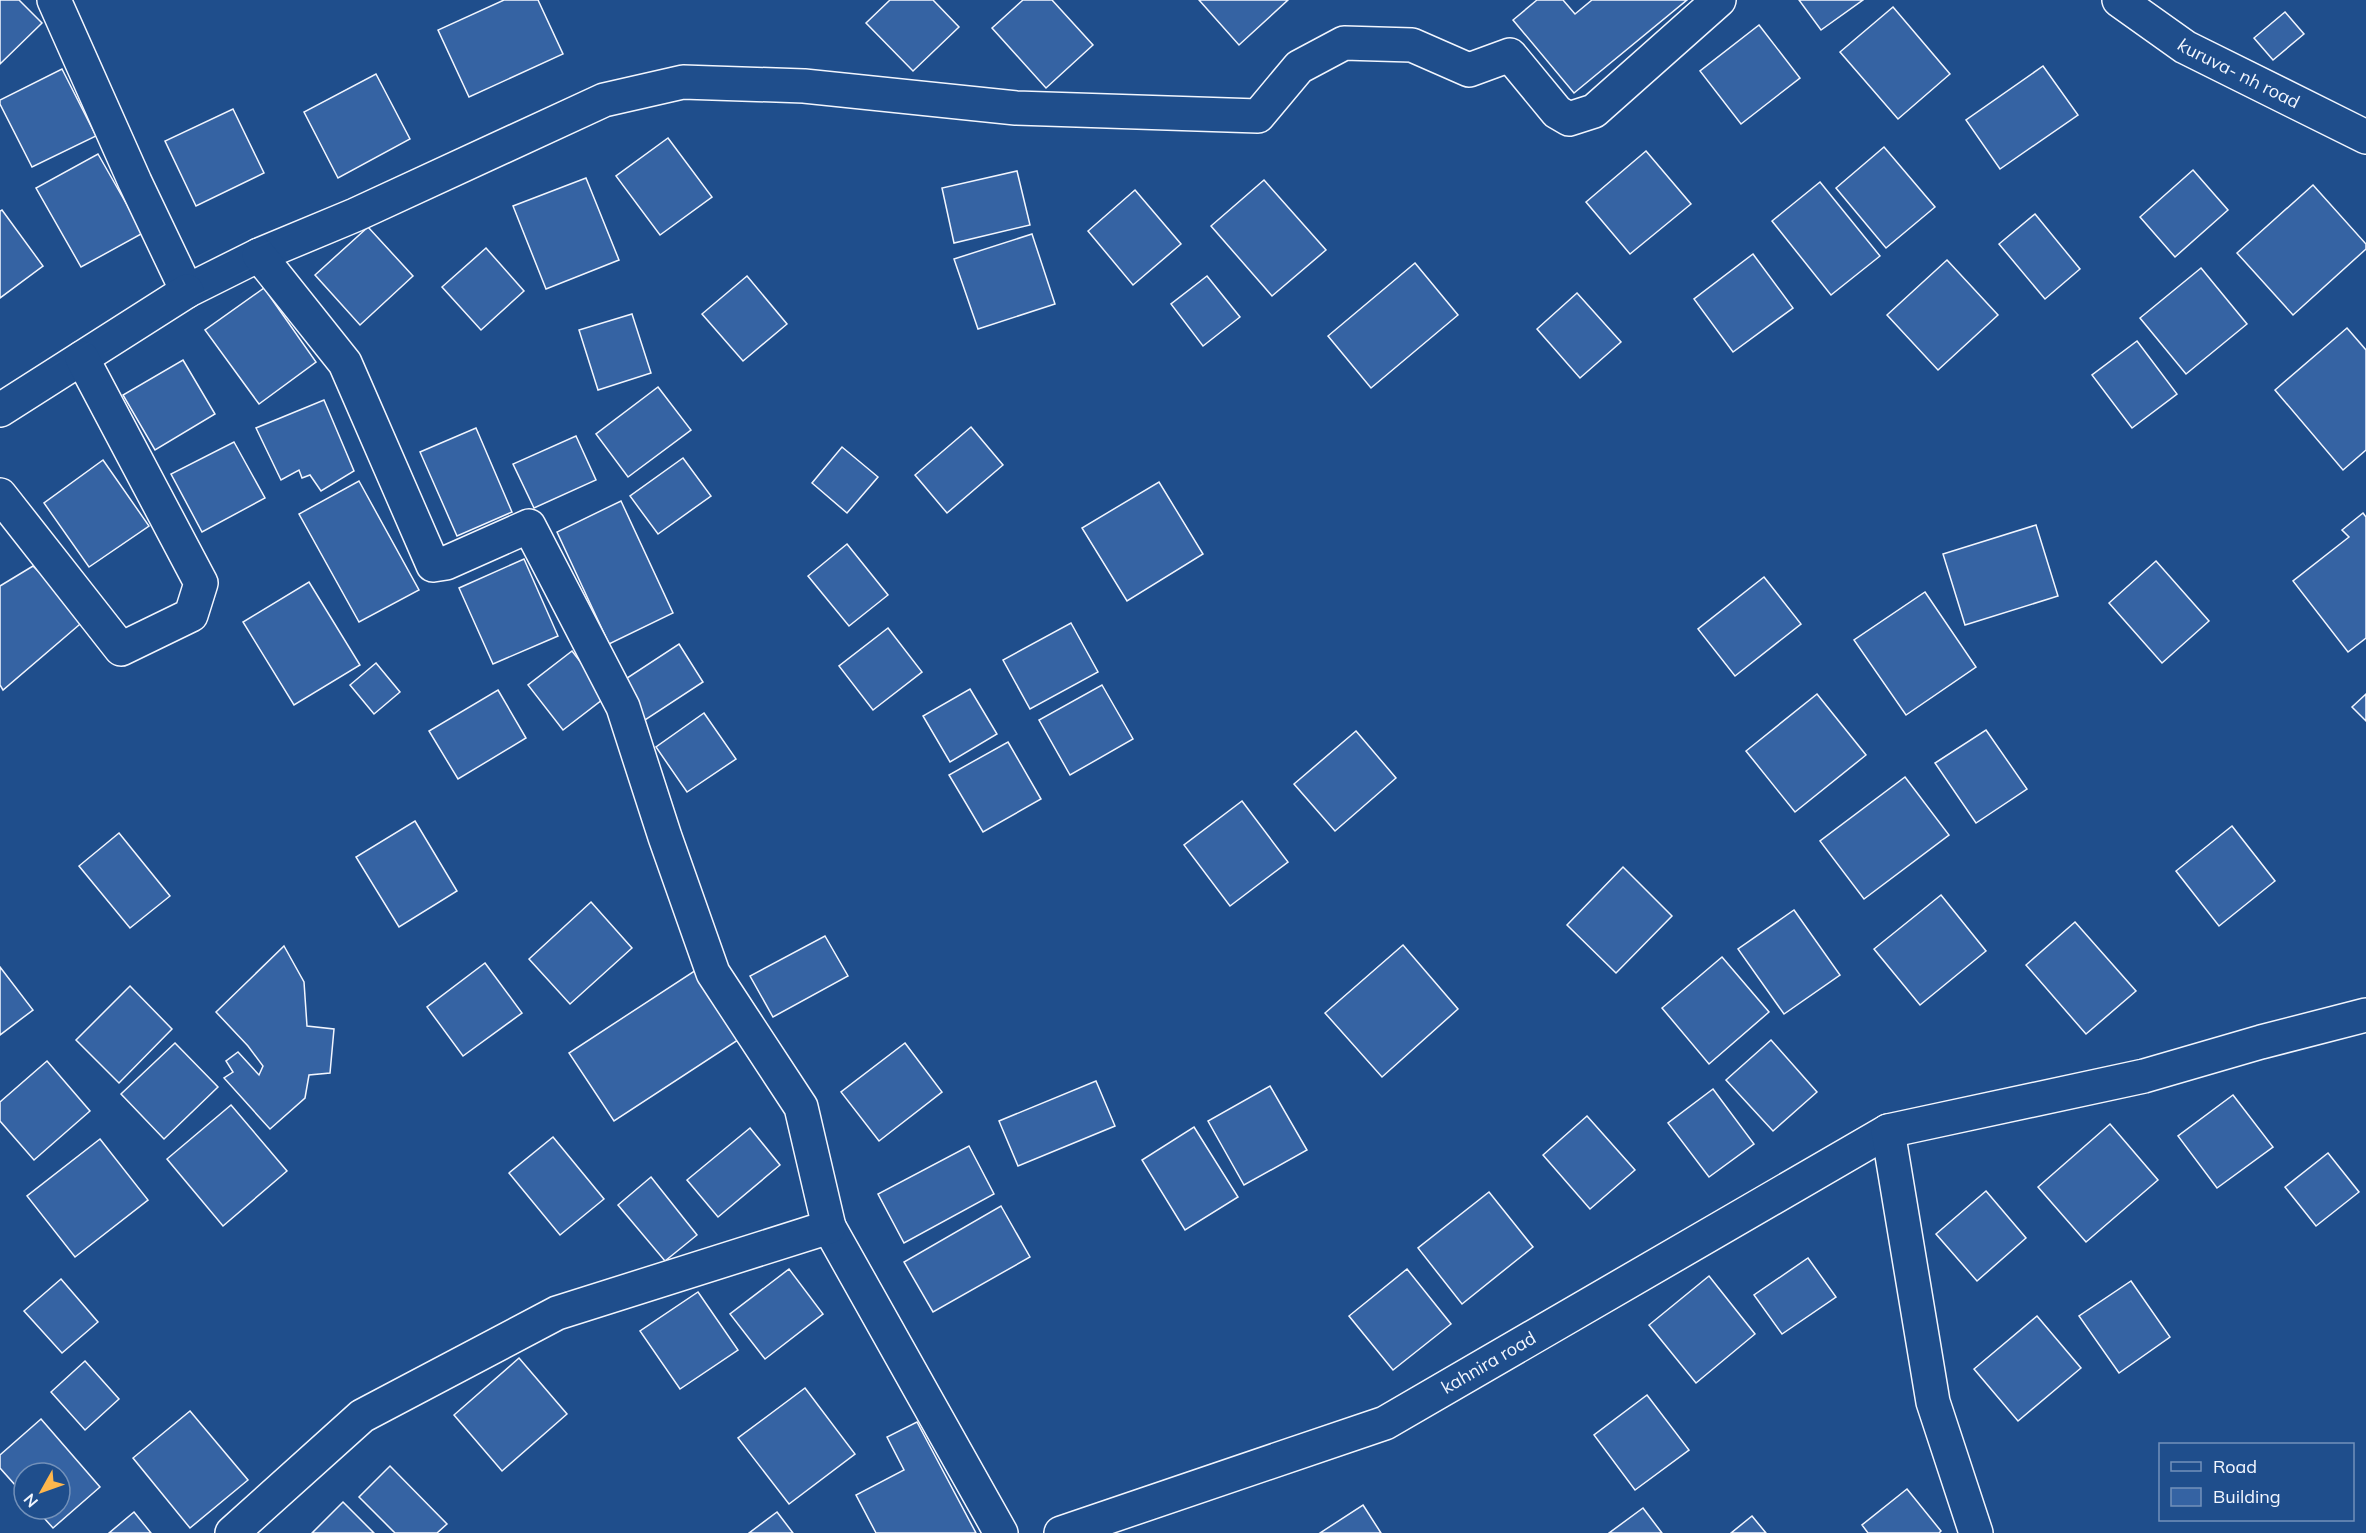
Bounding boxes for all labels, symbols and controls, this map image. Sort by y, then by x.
street label: kuruva- nh road [2173,33,2304,113]
street label: kahnira road [1437,1326,1540,1399]
legend [2159,1443,2354,1521]
text: Road [2213,1455,2257,1478]
north arrow [12,1461,72,1521]
text: Building [2213,1485,2281,1508]
text: N [19,1490,42,1512]

